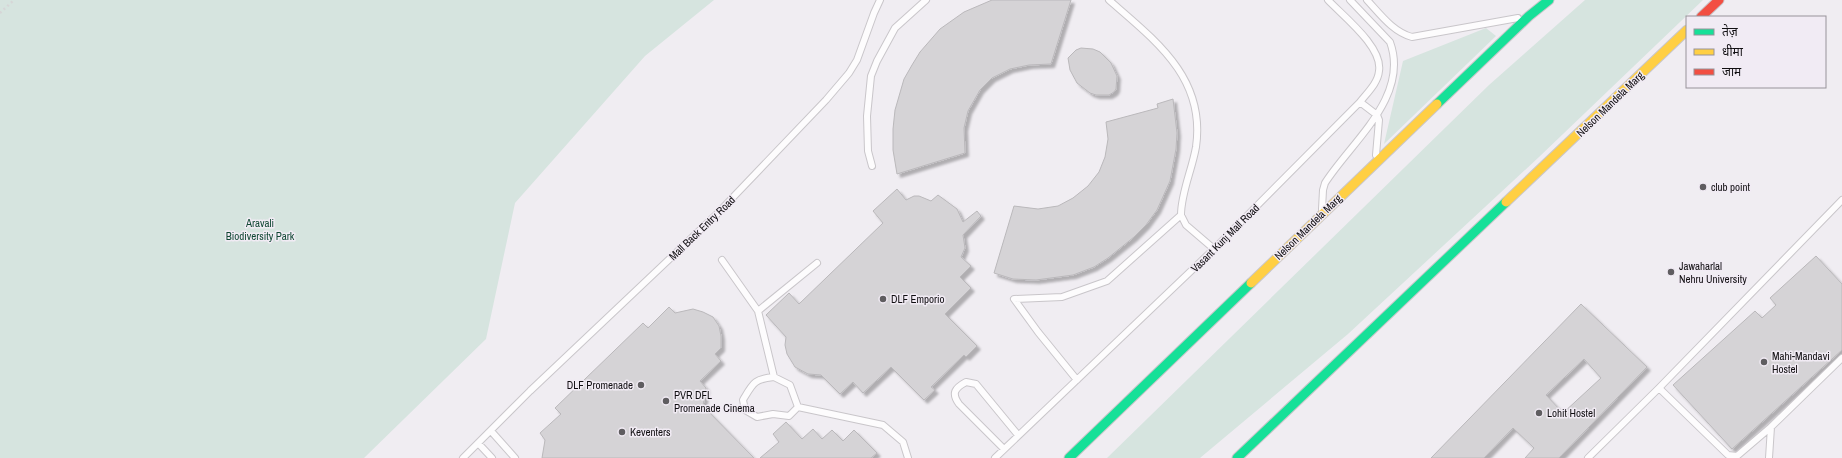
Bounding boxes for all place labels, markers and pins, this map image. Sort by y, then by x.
place label: club point [1711,180,1751,194]
marker: club point [1698,182,1708,192]
place label: Jawaharlal Nehru University [1679,259,1747,286]
marker: Jawaharlal Nehru University [1666,267,1676,277]
place label: DLF Emporio [891,292,945,306]
marker: DLF Emporio [878,294,888,304]
place label: Mahi-Mandavi Hostel [1772,349,1830,376]
marker: Mahi-Mandavi Hostel [1759,357,1769,367]
place label: DLF Promenade [567,378,633,392]
marker: DLF Promenade [636,380,646,390]
place label: PVR DFL Promenade Cinema [674,388,755,415]
marker: PVR DFL Promenade Cinema [661,396,671,406]
place label: Lohit Hostel [1547,406,1595,420]
marker: Lohit Hostel [1534,408,1544,418]
place label: Keventers [630,425,671,439]
marker: Keventers [617,427,627,437]

